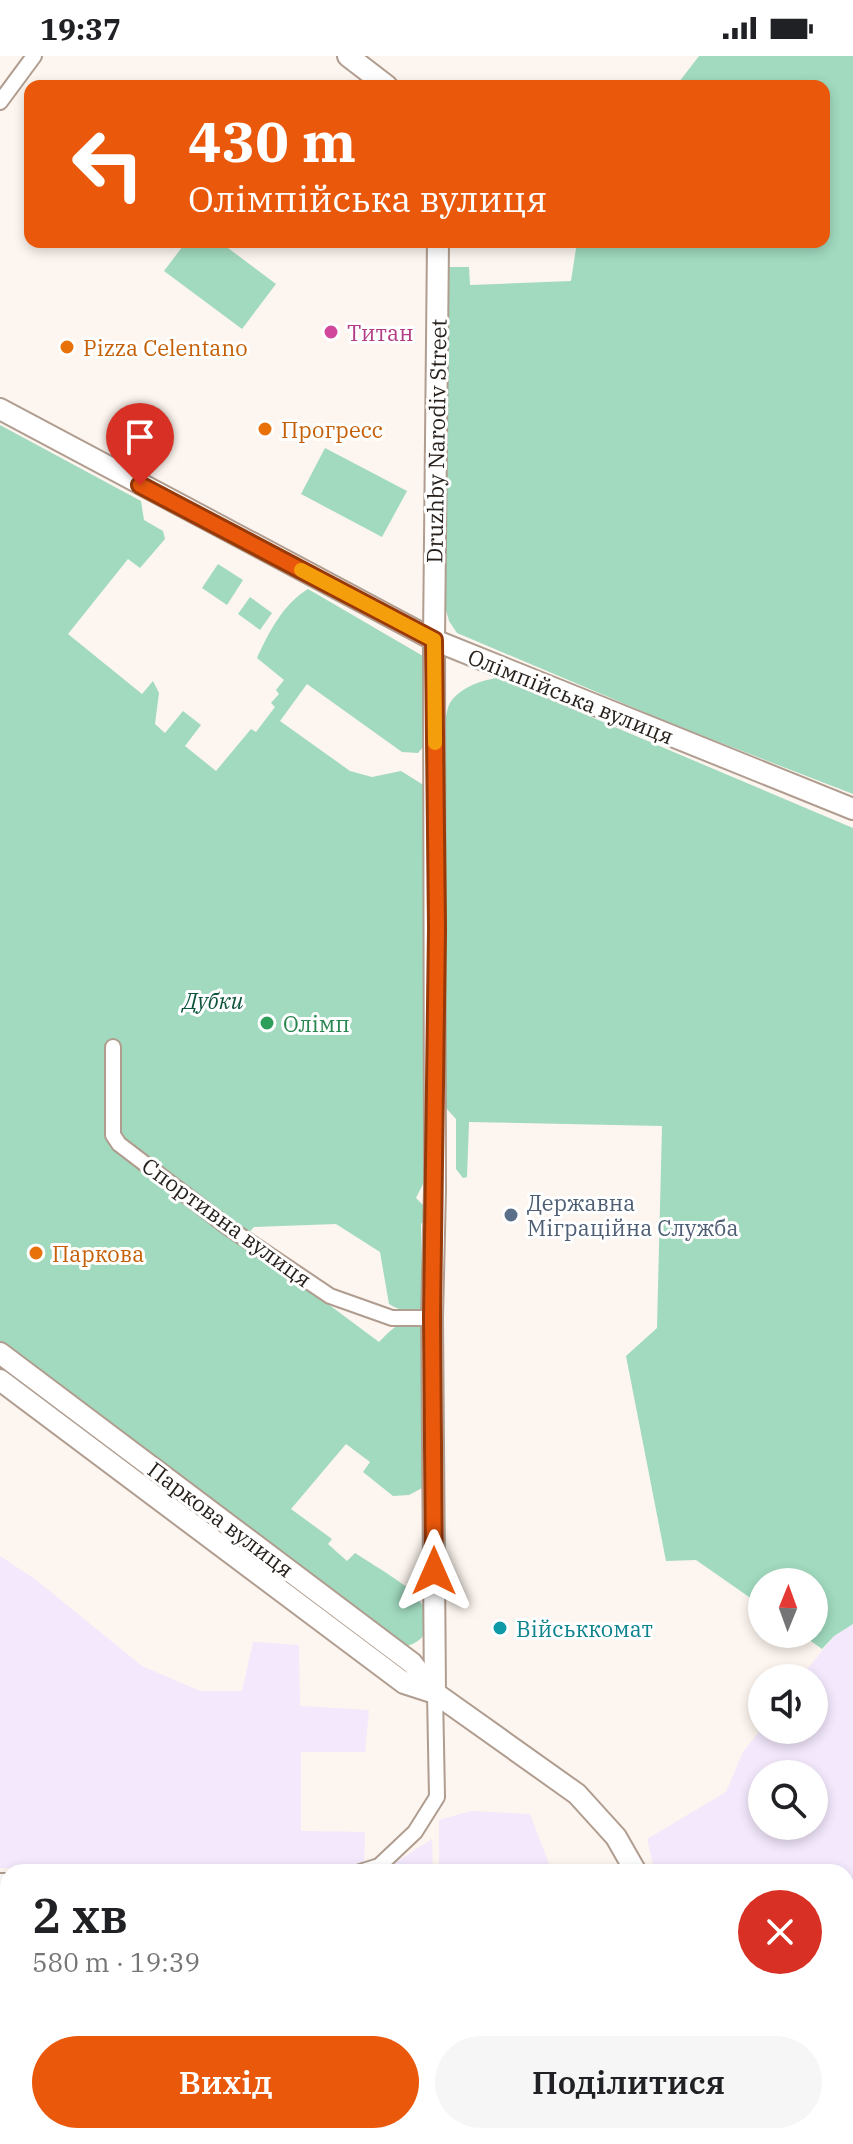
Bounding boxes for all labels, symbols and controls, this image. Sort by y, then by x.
text: 19:37 [40,9,121,48]
text: 430 m [188,105,356,177]
icon: left [56,112,160,216]
text: Олімпійська вулиця [188,175,547,222]
place label: Титан [347,318,414,347]
street label: Druzhby Narodiv Street [419,318,453,564]
marker: Титан [322,323,340,341]
place label: Pizza Celentano [83,333,248,362]
marker: Pizza Celentano [58,338,76,356]
pin [106,403,174,485]
icon: arrive [118,415,162,459]
place label: Прогресс [281,415,383,444]
marker: Прогресс [256,420,274,438]
street label: Олімпійська вулиця [464,641,678,751]
park label: Дубки [181,986,244,1015]
place label: Олімп [283,1009,350,1038]
marker: Олімп [258,1014,276,1032]
street label: Спортивна вулиця [136,1151,318,1293]
place label: Державна Міграційна Служба [527,1188,738,1242]
marker: Державна Міграційна Служба [502,1206,520,1224]
place label: Паркова [52,1239,144,1268]
marker: Паркова [27,1244,45,1262]
street label: Паркова вулиця [142,1455,300,1583]
position arrow [392,1529,476,1613]
north arrow [748,1568,828,1648]
map controls [748,1568,828,1840]
place label: Військкомат [516,1614,653,1643]
marker: Військкомат [491,1619,509,1637]
button: sound [748,1664,828,1744]
button: search [748,1760,828,1840]
text: 2 хв [32,1884,128,1946]
button: close [738,1890,822,1974]
text: 580 m · 19:39 [32,1945,200,1979]
button: Вихід [32,2036,419,2128]
button: Поділитися [435,2036,822,2128]

